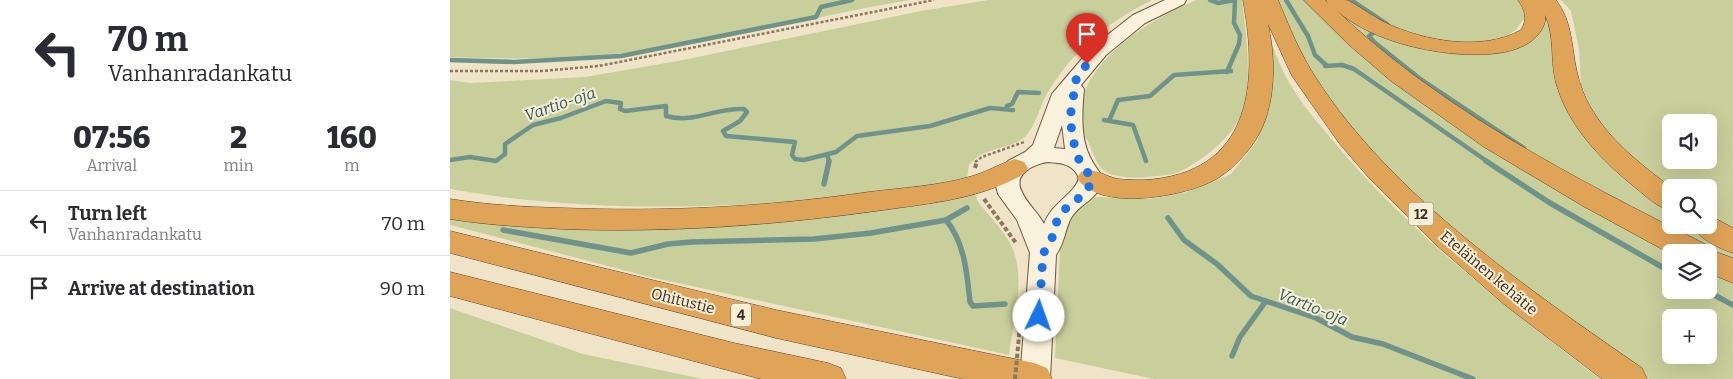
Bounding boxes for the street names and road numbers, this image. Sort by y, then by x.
road number: 12 [1408,202,1434,225]
street label: Eteläinen kehätie [1437,227,1541,319]
street label: Ohitustie [649,284,717,318]
road number: 4 [731,304,751,326]

